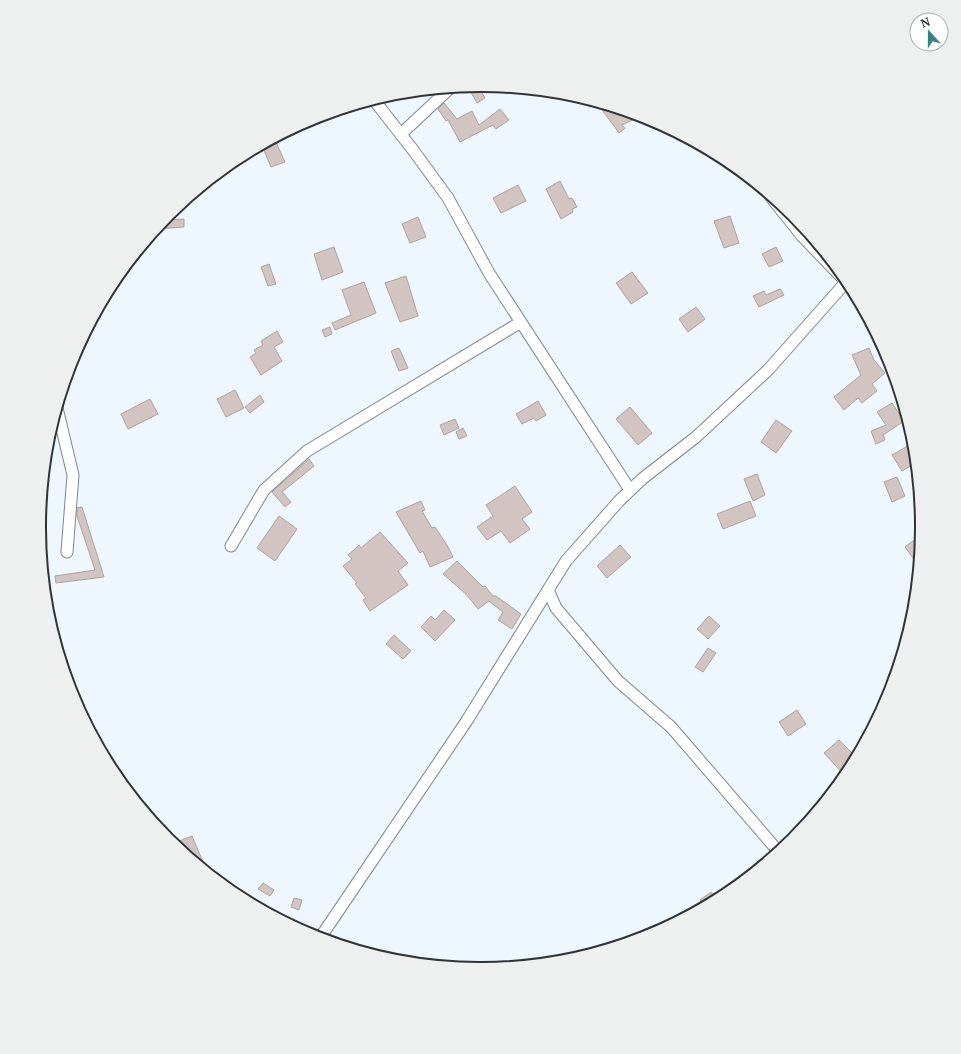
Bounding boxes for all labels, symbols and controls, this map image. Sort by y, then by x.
north arrow [909,12,949,52]
text: N [919,14,932,31]

